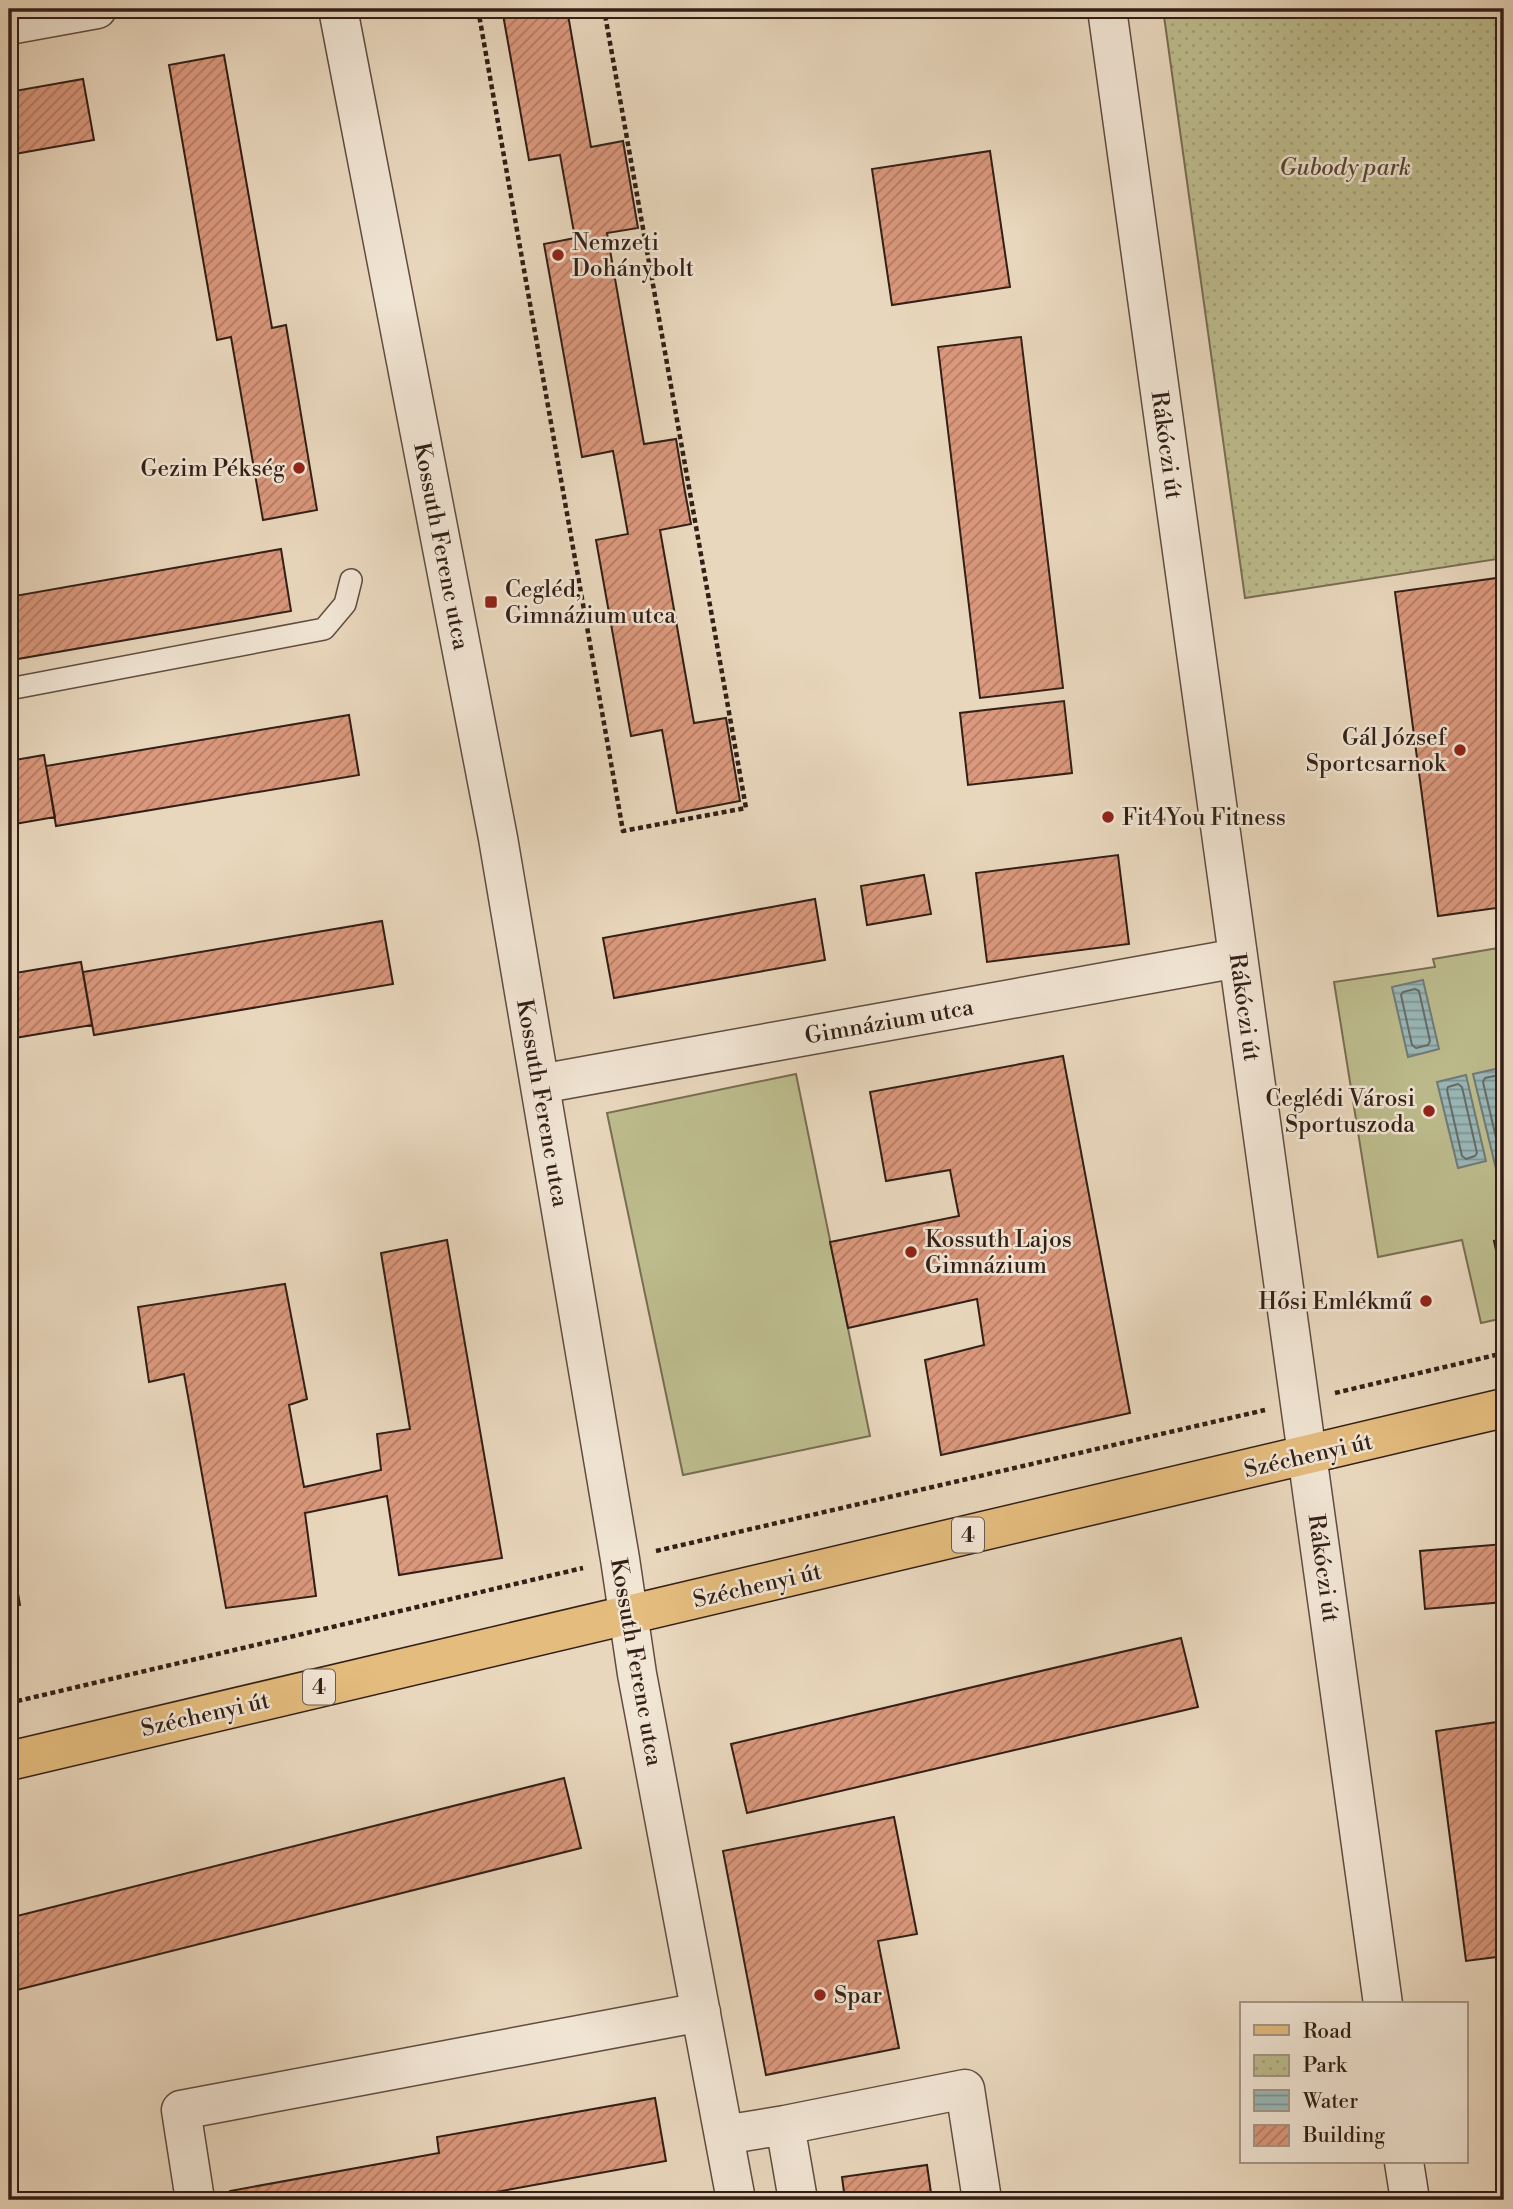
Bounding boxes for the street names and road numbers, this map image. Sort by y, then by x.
street label: Rákóczi út [1145,389,1187,501]
street label: Kossuth Ferenc utca [407,440,475,653]
street label: Rákóczi út [1223,951,1265,1063]
street label: Gimnázium utca [803,993,976,1051]
street label: Kossuth Ferenc utca [510,997,574,1210]
street label: Széchenyi út [1241,1428,1375,1484]
street label: Rákóczi út [1302,1512,1344,1624]
road number: 4 [952,1518,984,1552]
street label: Kossuth Ferenc utca [604,1556,668,1769]
street label: Széchenyi út [690,1558,824,1614]
road number: 4 [303,1670,335,1704]
street label: Széchenyi út [138,1687,272,1743]

